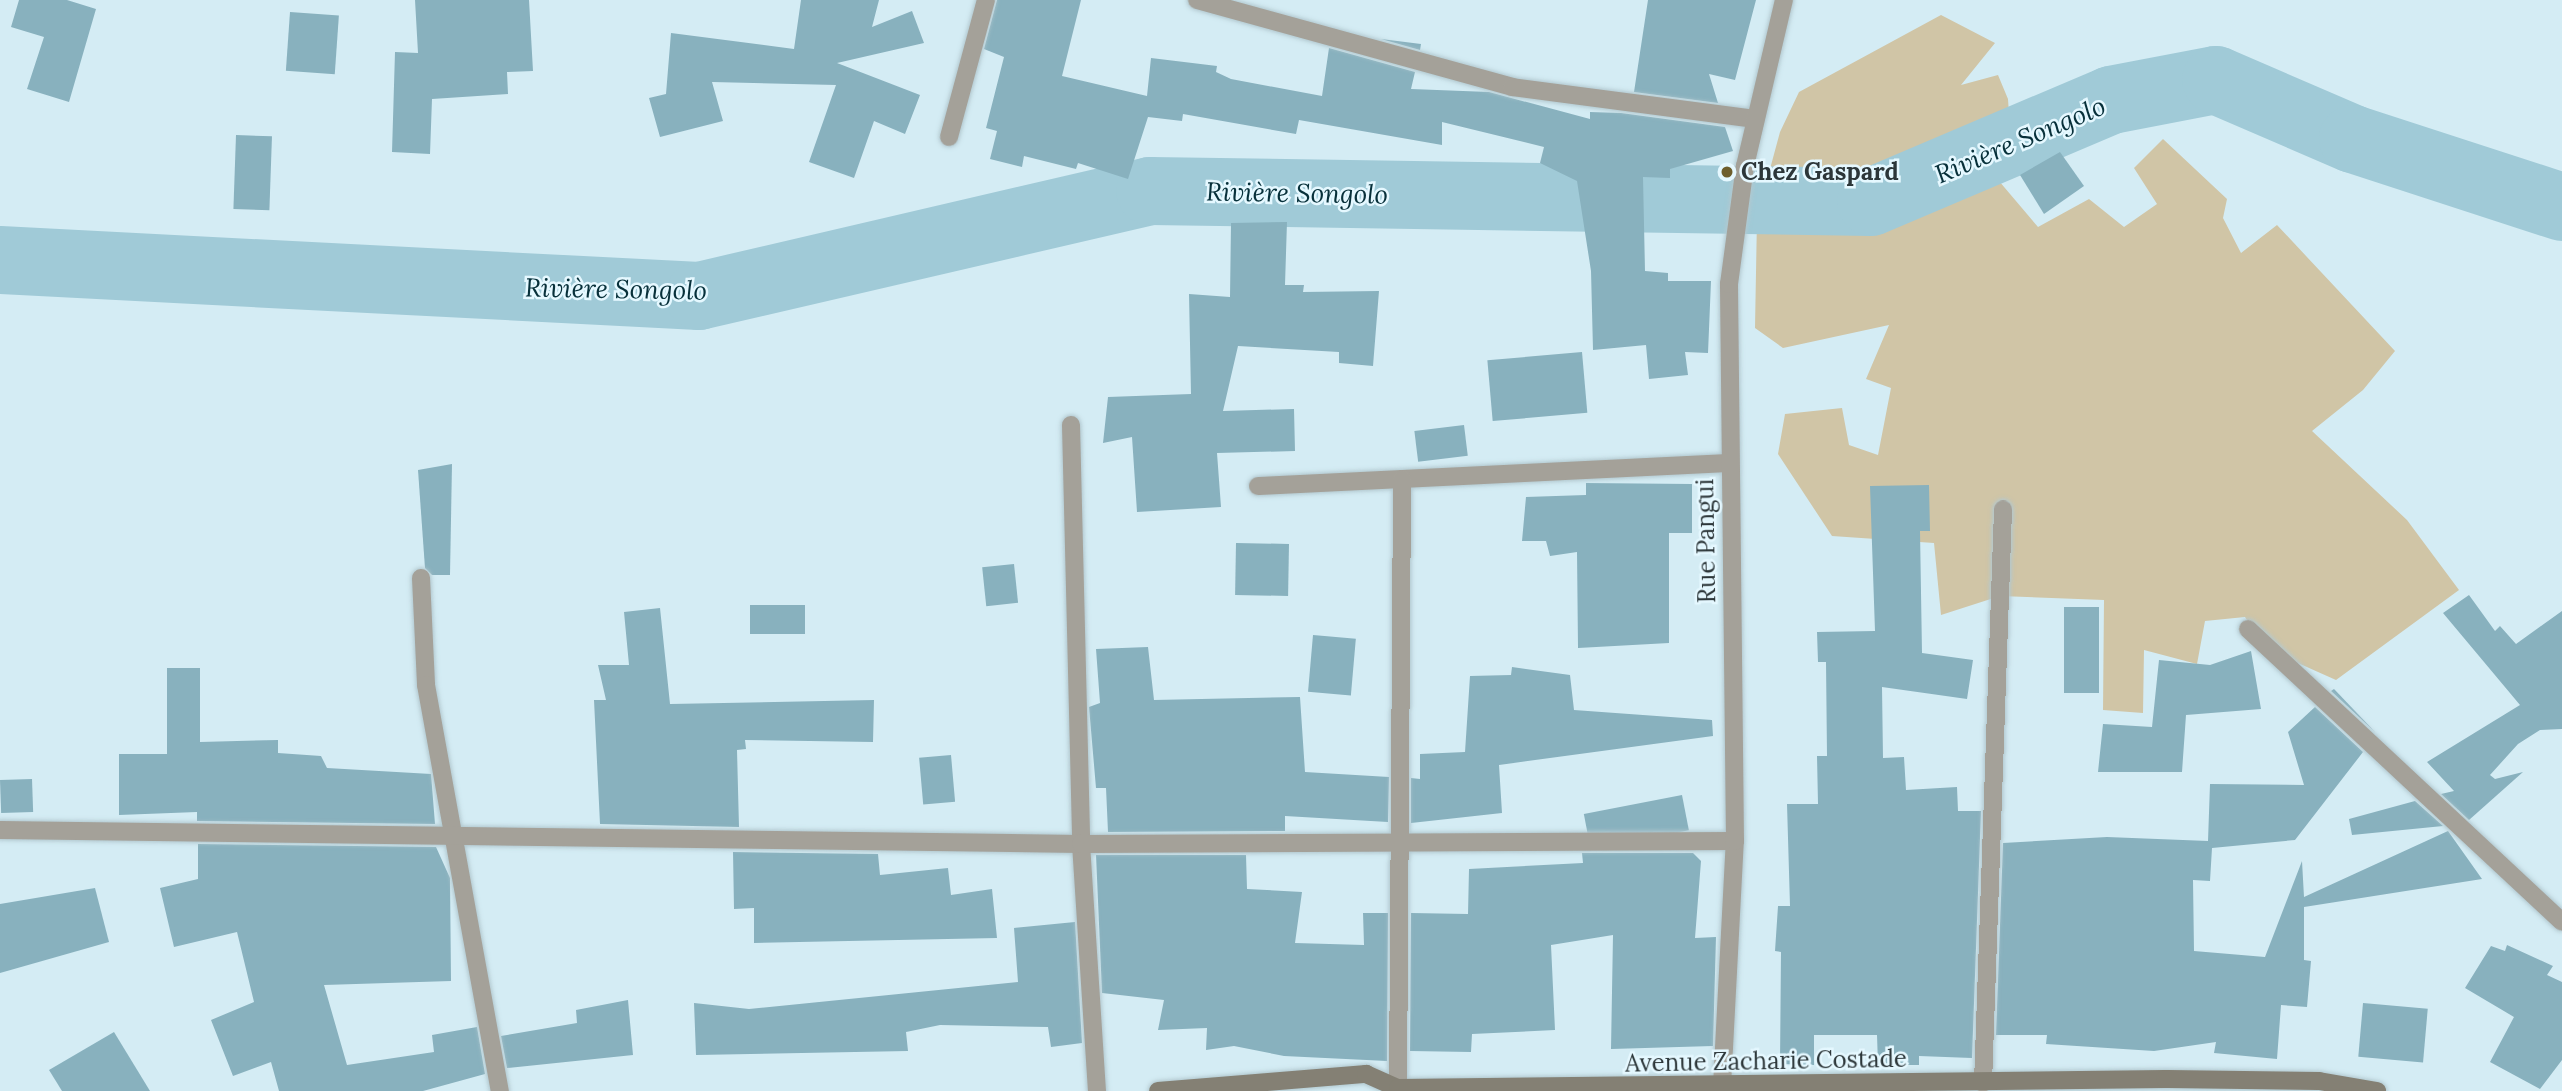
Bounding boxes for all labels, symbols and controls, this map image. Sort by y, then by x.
water label: Rivière Songolo [1930,90,2110,190]
place label: Chez Gaspard [1741,158,1899,186]
marker: Chez Gaspard [1719,164,1735,180]
water label: Rivière Songolo [1206,176,1388,210]
water label: Rivière Songolo [525,272,707,306]
street label: Rue Pangui [1691,479,1721,603]
street label: Avenue Zacharie Costade [1625,1044,1907,1078]

